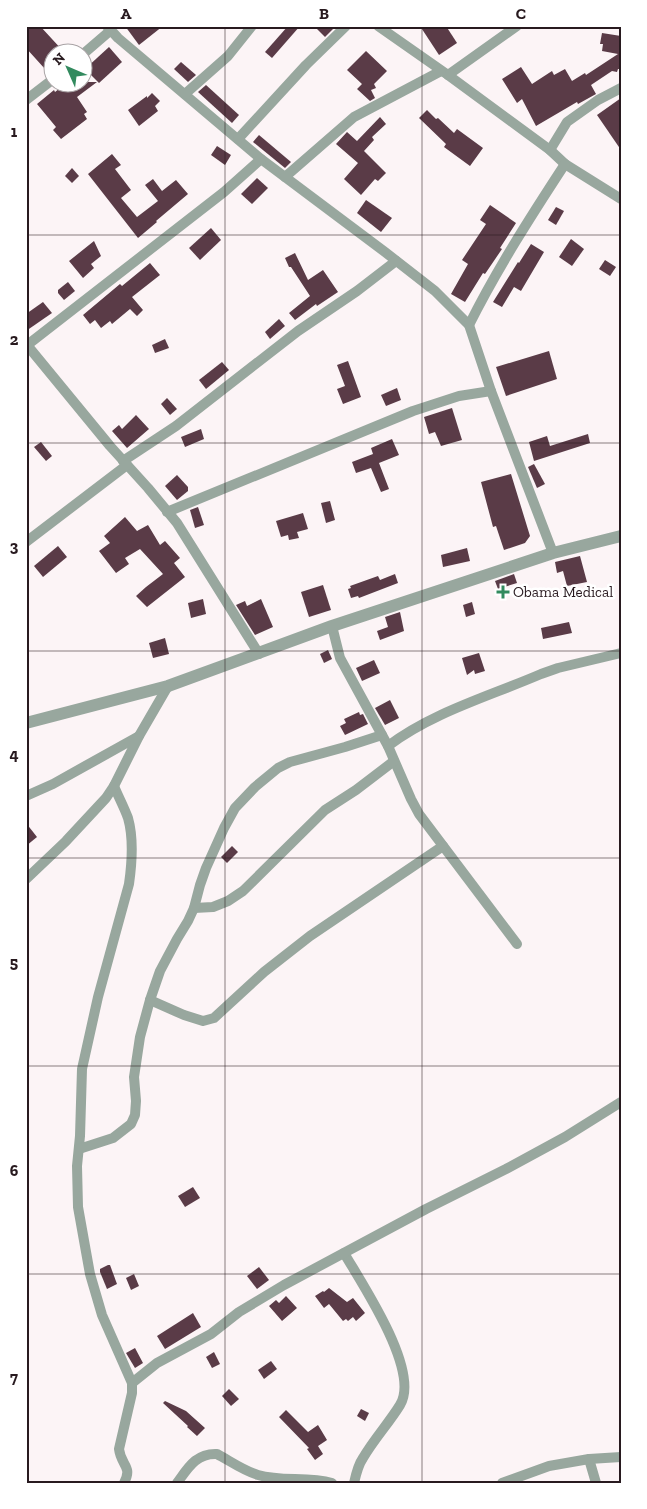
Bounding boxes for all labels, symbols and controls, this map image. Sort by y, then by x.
text: A [121,4,132,23]
text: B [319,4,329,23]
text: C [516,4,526,23]
north arrow [42,42,92,92]
text: N [49,49,69,69]
text: 1 [11,122,18,141]
text: 2 [10,330,19,349]
text: 3 [10,537,19,556]
place label: Obama Medical [513,583,613,601]
marker: Obama Medical [497,586,509,598]
text: 4 [9,745,19,764]
text: 5 [10,953,18,972]
text: 6 [10,1161,19,1180]
text: 7 [10,1368,18,1387]

